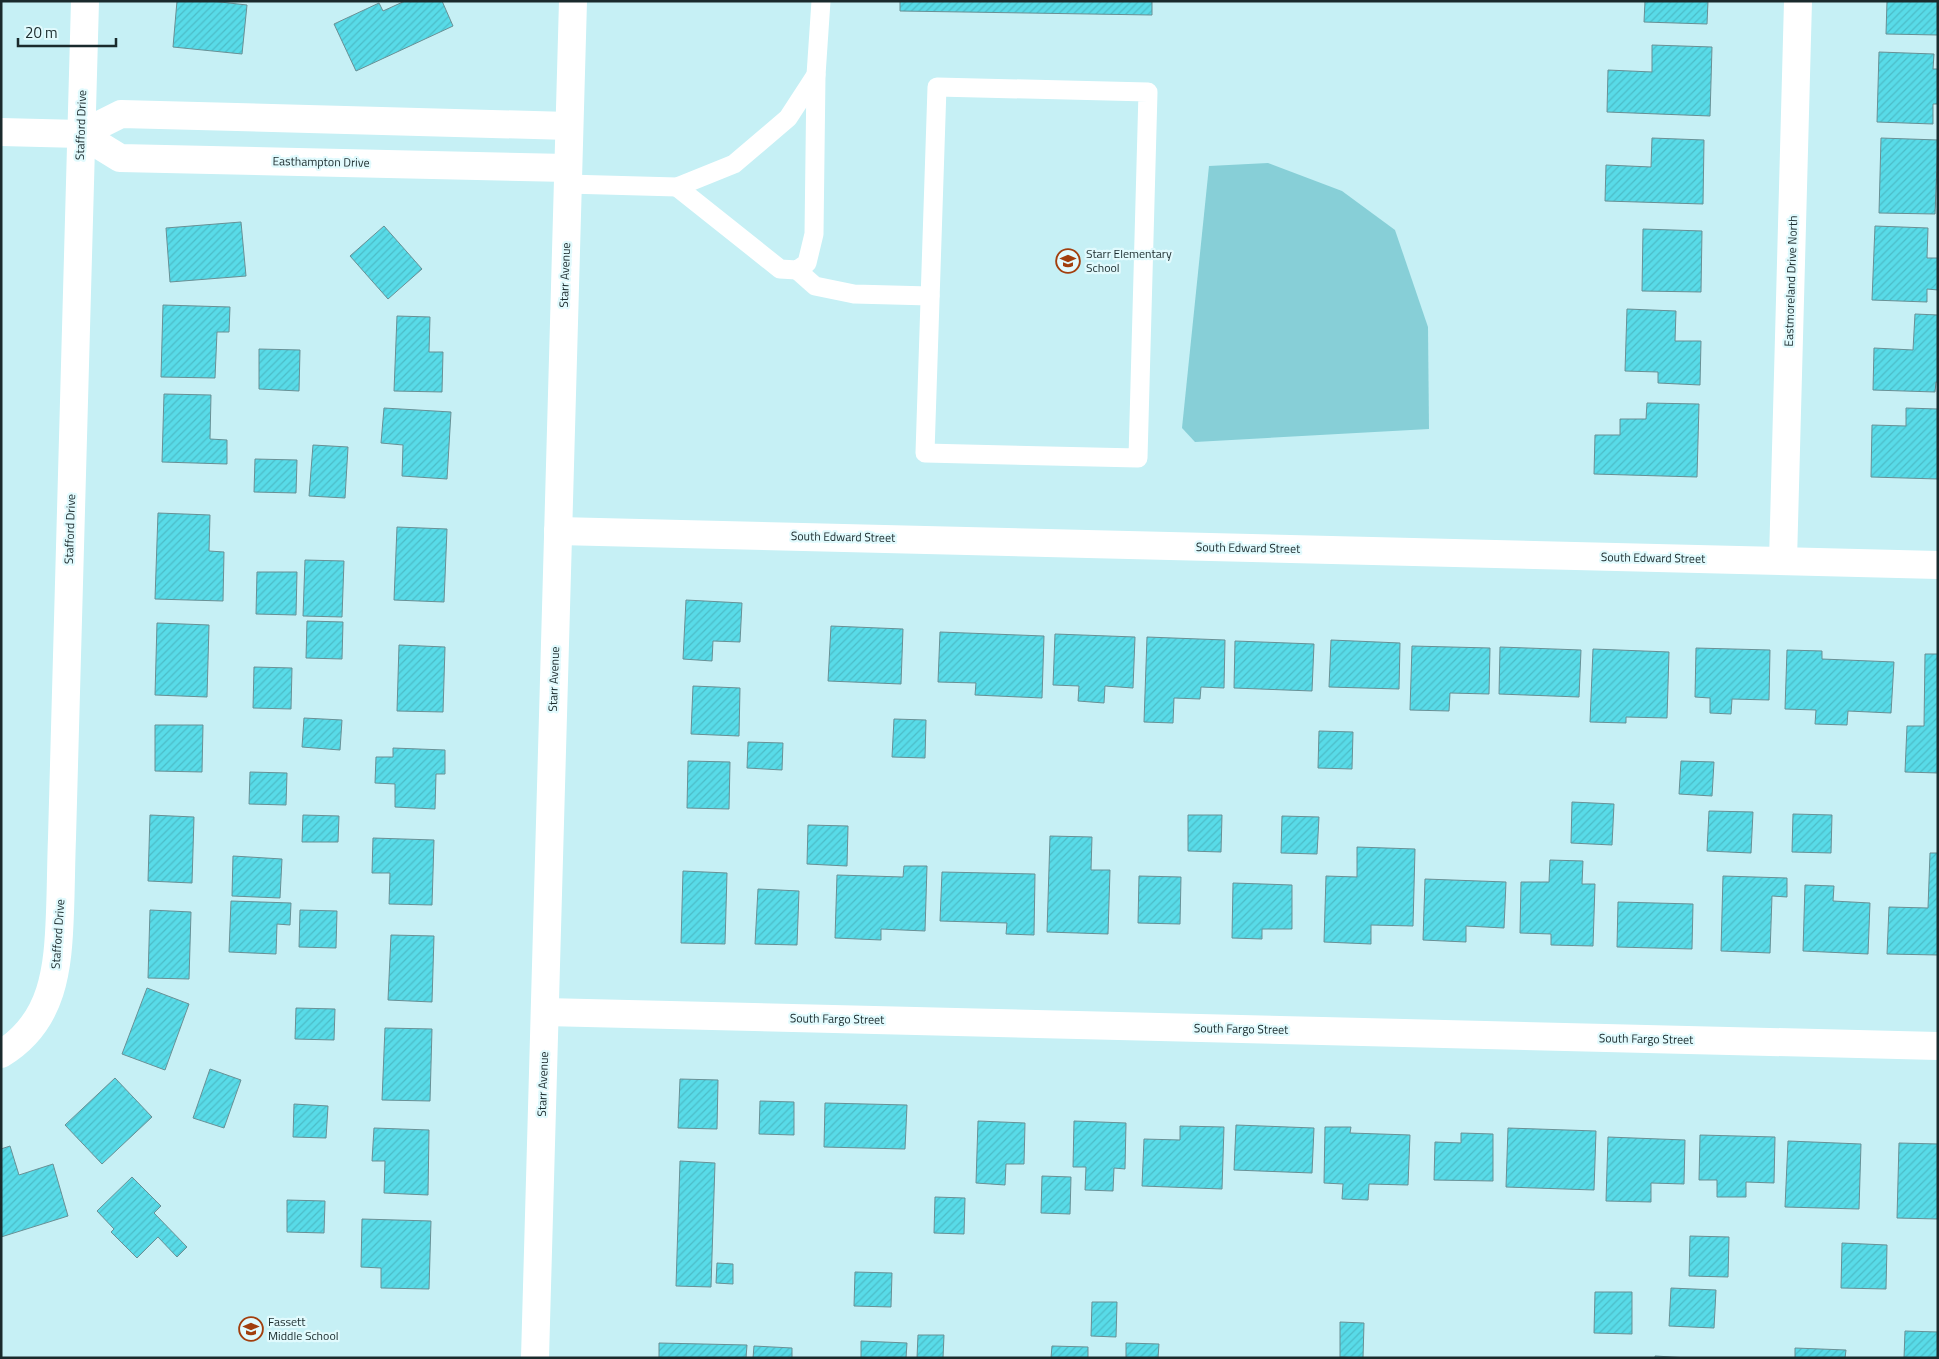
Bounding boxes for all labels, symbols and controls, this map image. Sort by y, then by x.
scale bar [18,15,115,47]
text: 20 m [25,21,58,44]
street label: Stafford Drive [70,90,91,160]
street label: Easthampton Drive [272,151,370,172]
street label: Eastmoreland Drive North [1779,215,1802,347]
street label: Starr Avenue [554,242,575,308]
place label: Starr Elementary School [1086,244,1172,277]
school or university icon: Starr Elementary School [1055,248,1081,274]
street label: Stafford Drive [59,494,80,564]
street label: South Edward Street [791,526,896,547]
street label: South Edward Street [1196,537,1301,558]
street label: South Edward Street [1601,547,1706,568]
street label: Starr Avenue [543,646,564,712]
street label: Stafford Drive [46,898,69,970]
street label: South Fargo Street [790,1008,885,1029]
street label: South Fargo Street [1194,1018,1289,1039]
street label: South Fargo Street [1599,1028,1694,1049]
street label: Starr Avenue [532,1051,553,1117]
place label: Fassett Middle School [268,1312,339,1345]
school or university icon: Fassett Middle School [238,1316,264,1342]

